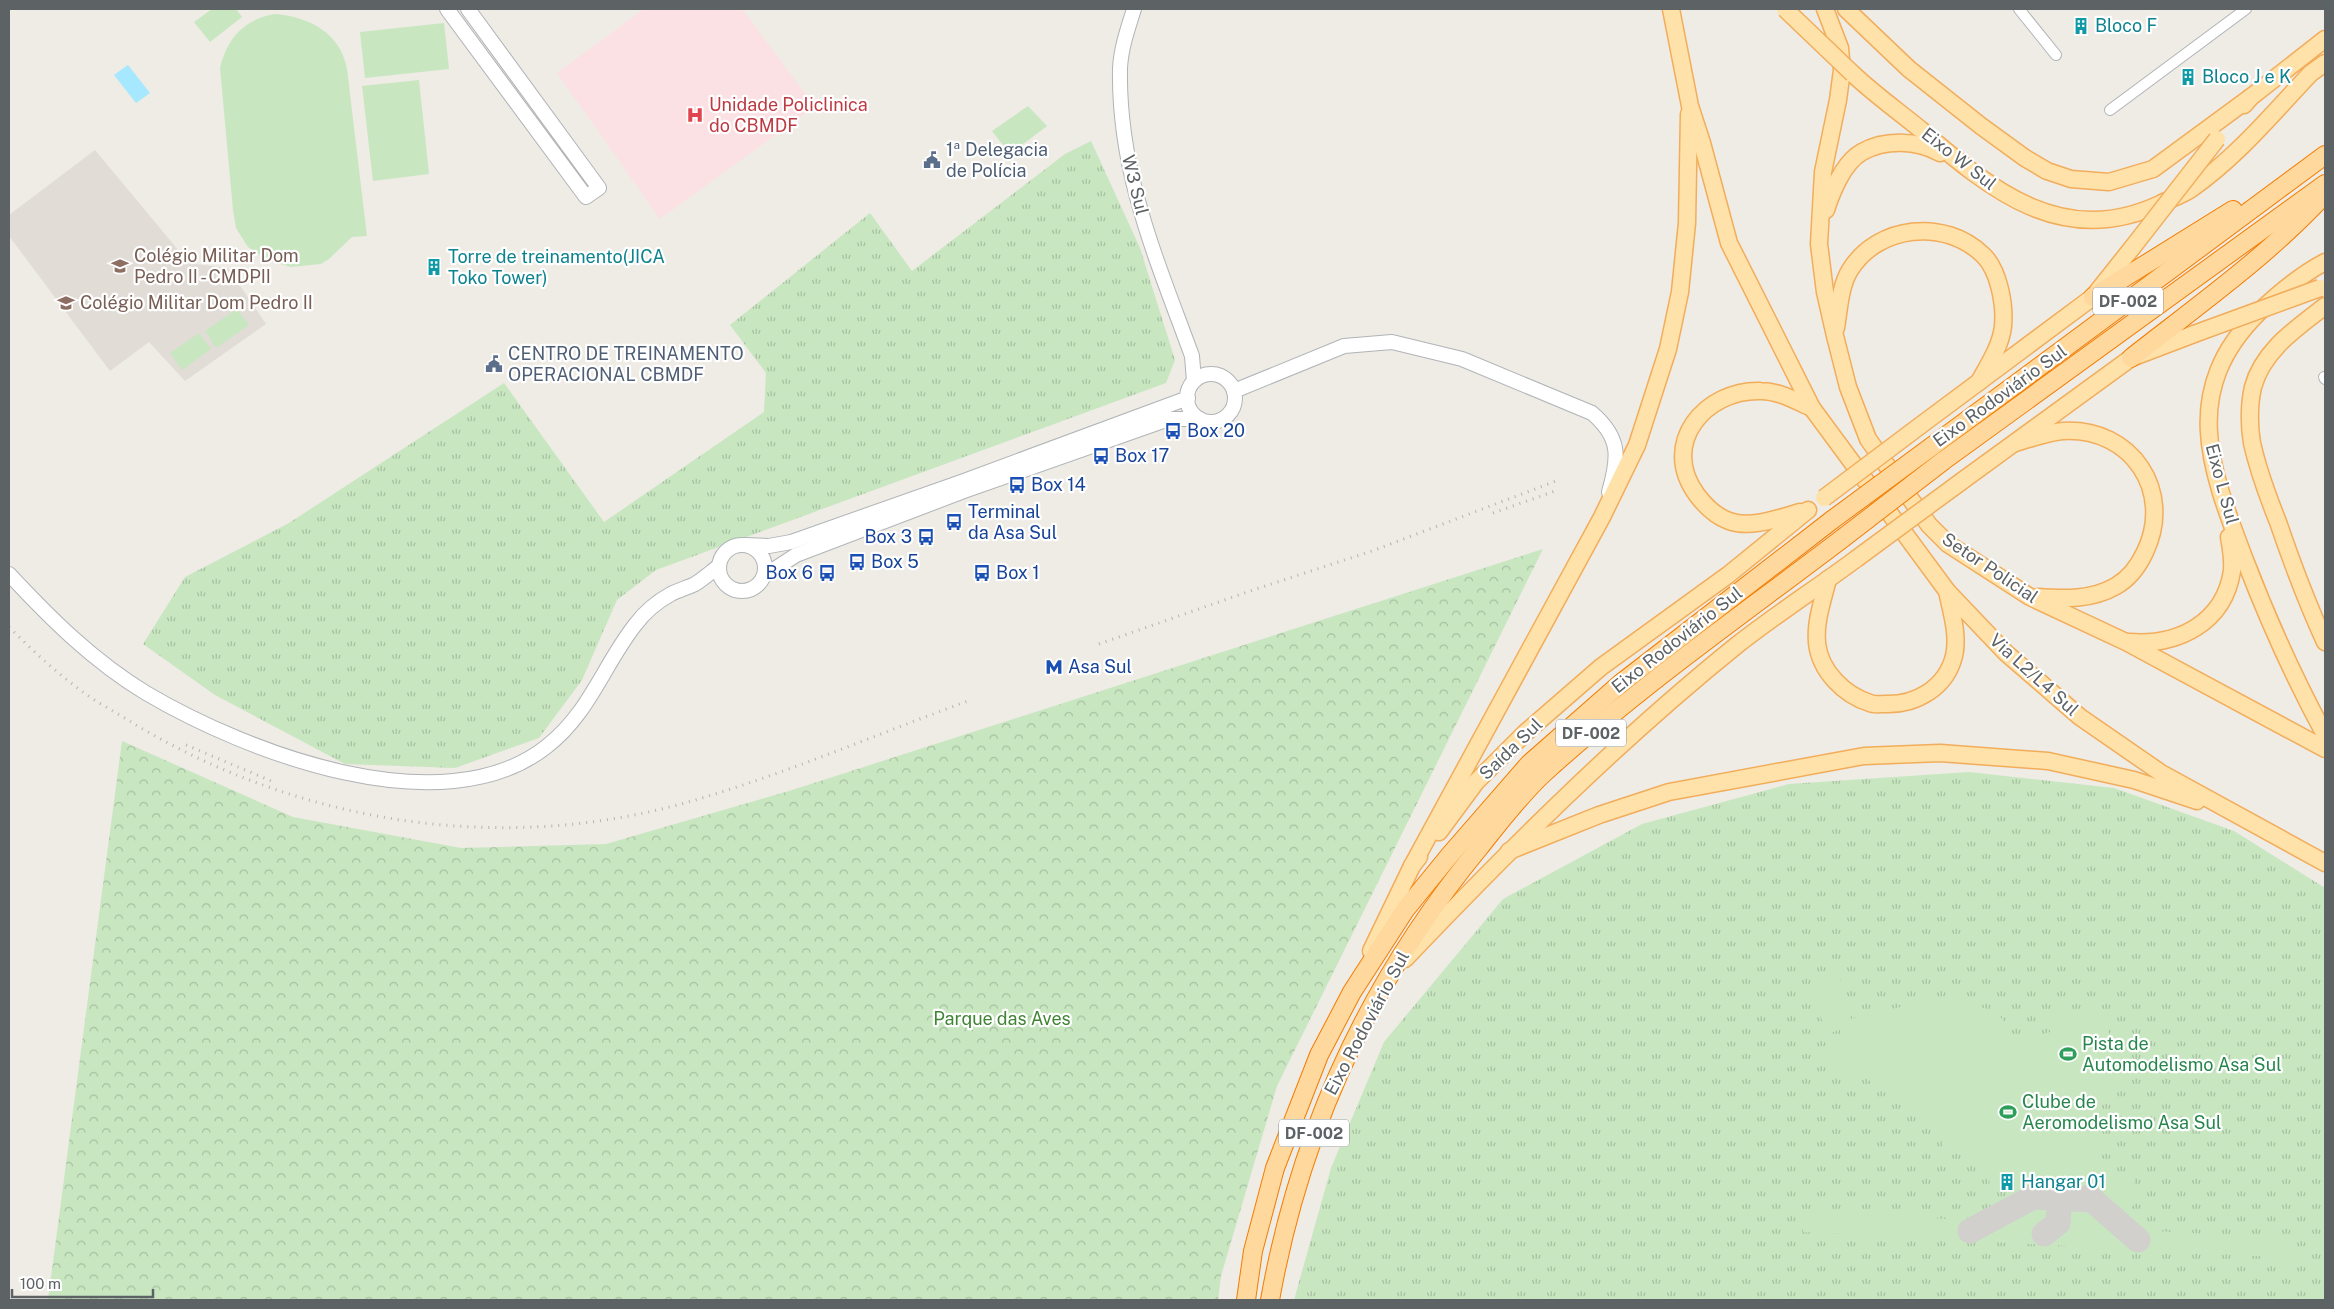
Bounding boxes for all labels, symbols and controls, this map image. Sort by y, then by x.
place label: Bloco F [2095,15,2157,36]
building icon: Bloco F [2071,16,2091,36]
place label: Bloco J e K [2202,66,2291,87]
building icon: Bloco J e K [2178,67,2198,87]
place label: Unidade Policlinica do CBMDF [709,94,868,136]
hospital icon: Unidade Policlinica do CBMDF [685,105,705,125]
street label: Eixo W Sul [1918,123,2001,194]
place label: 1ª Delegacia de Polícia [946,139,1048,181]
public building icon: 1ª Delegacia de Polícia [922,150,942,170]
street label: W3 Sul [1118,153,1153,217]
place label: Colégio Militar Dom Pedro II - CMDPII [134,245,299,287]
place label: Torre de treinamento(JICA Toko Tower) [448,246,665,288]
school or university icon: Colégio Militar Dom Pedro II - CMDPII [110,256,130,276]
building icon: Torre de treinamento(JICA Toko Tower) [424,257,444,277]
road number: DF-002 [2093,288,2163,314]
place label: Colégio Militar Dom Pedro II [80,292,313,313]
school or university icon: Colégio Militar Dom Pedro II [56,293,76,313]
street label: Eixo Rodoviário Sul [1929,340,2071,451]
place label: CENTRO DE TREINAMENTO OPERACIONAL CBMDF [508,343,744,385]
public building icon: CENTRO DE TREINAMENTO OPERACIONAL CBMDF [484,354,504,374]
place label: Box 20 [1187,420,1245,441]
bus stop icon: Box 20 [1163,421,1183,441]
street label: Eixo L Sul [2202,441,2243,526]
place label: Box 17 [1115,445,1169,466]
bus stop icon: Box 17 [1091,446,1111,466]
place label: Box 14 [1031,474,1086,495]
bus stop icon: Box 14 [1007,475,1027,495]
place label: Terminal da Asa Sul [968,501,1057,543]
bus stop icon: Terminal da Asa Sul [944,512,964,532]
place label: Box 3 [864,526,912,547]
bus stop icon: Box 3 [916,527,936,547]
street label: Setor Policial [1938,528,2042,607]
place label: Box 5 [871,551,919,572]
bus stop icon: Box 5 [847,552,867,572]
place label: Box 6 [766,562,813,583]
place label: Box 1 [996,562,1040,583]
bus stop icon: Box 6 [817,563,837,583]
bus stop icon: Box 1 [972,563,992,583]
street label: Eixo Rodoviário Sul [1607,582,1746,697]
street label: Via L2/L4 Sul [1986,629,2083,720]
place label: Asa Sul [1068,656,1132,677]
metro station icon: Asa Sul [1044,657,1064,677]
street label: Saída Sul [1475,713,1547,784]
road number: DF-002 [1556,720,1626,746]
street label: Eixo Rodoviário Sul [1320,947,1413,1098]
park label: Parque das Aves [933,1008,1071,1029]
place label: Pista de Automodelismo Asa Sul [2082,1033,2282,1075]
sports icon: Pista de Automodelismo Asa Sul [2058,1044,2078,1064]
place label: Clube de Aeromodelismo Asa Sul [2022,1091,2221,1133]
sports icon: Clube de Aeromodelismo Asa Sul [1998,1102,2018,1122]
road number: DF-002 [1279,1120,1349,1146]
place label: Hangar 01 [2021,1171,2106,1192]
building icon: Hangar 01 [1997,1172,2017,1192]
scale bar [12,1266,154,1298]
text: 100 m [20,1275,61,1292]

